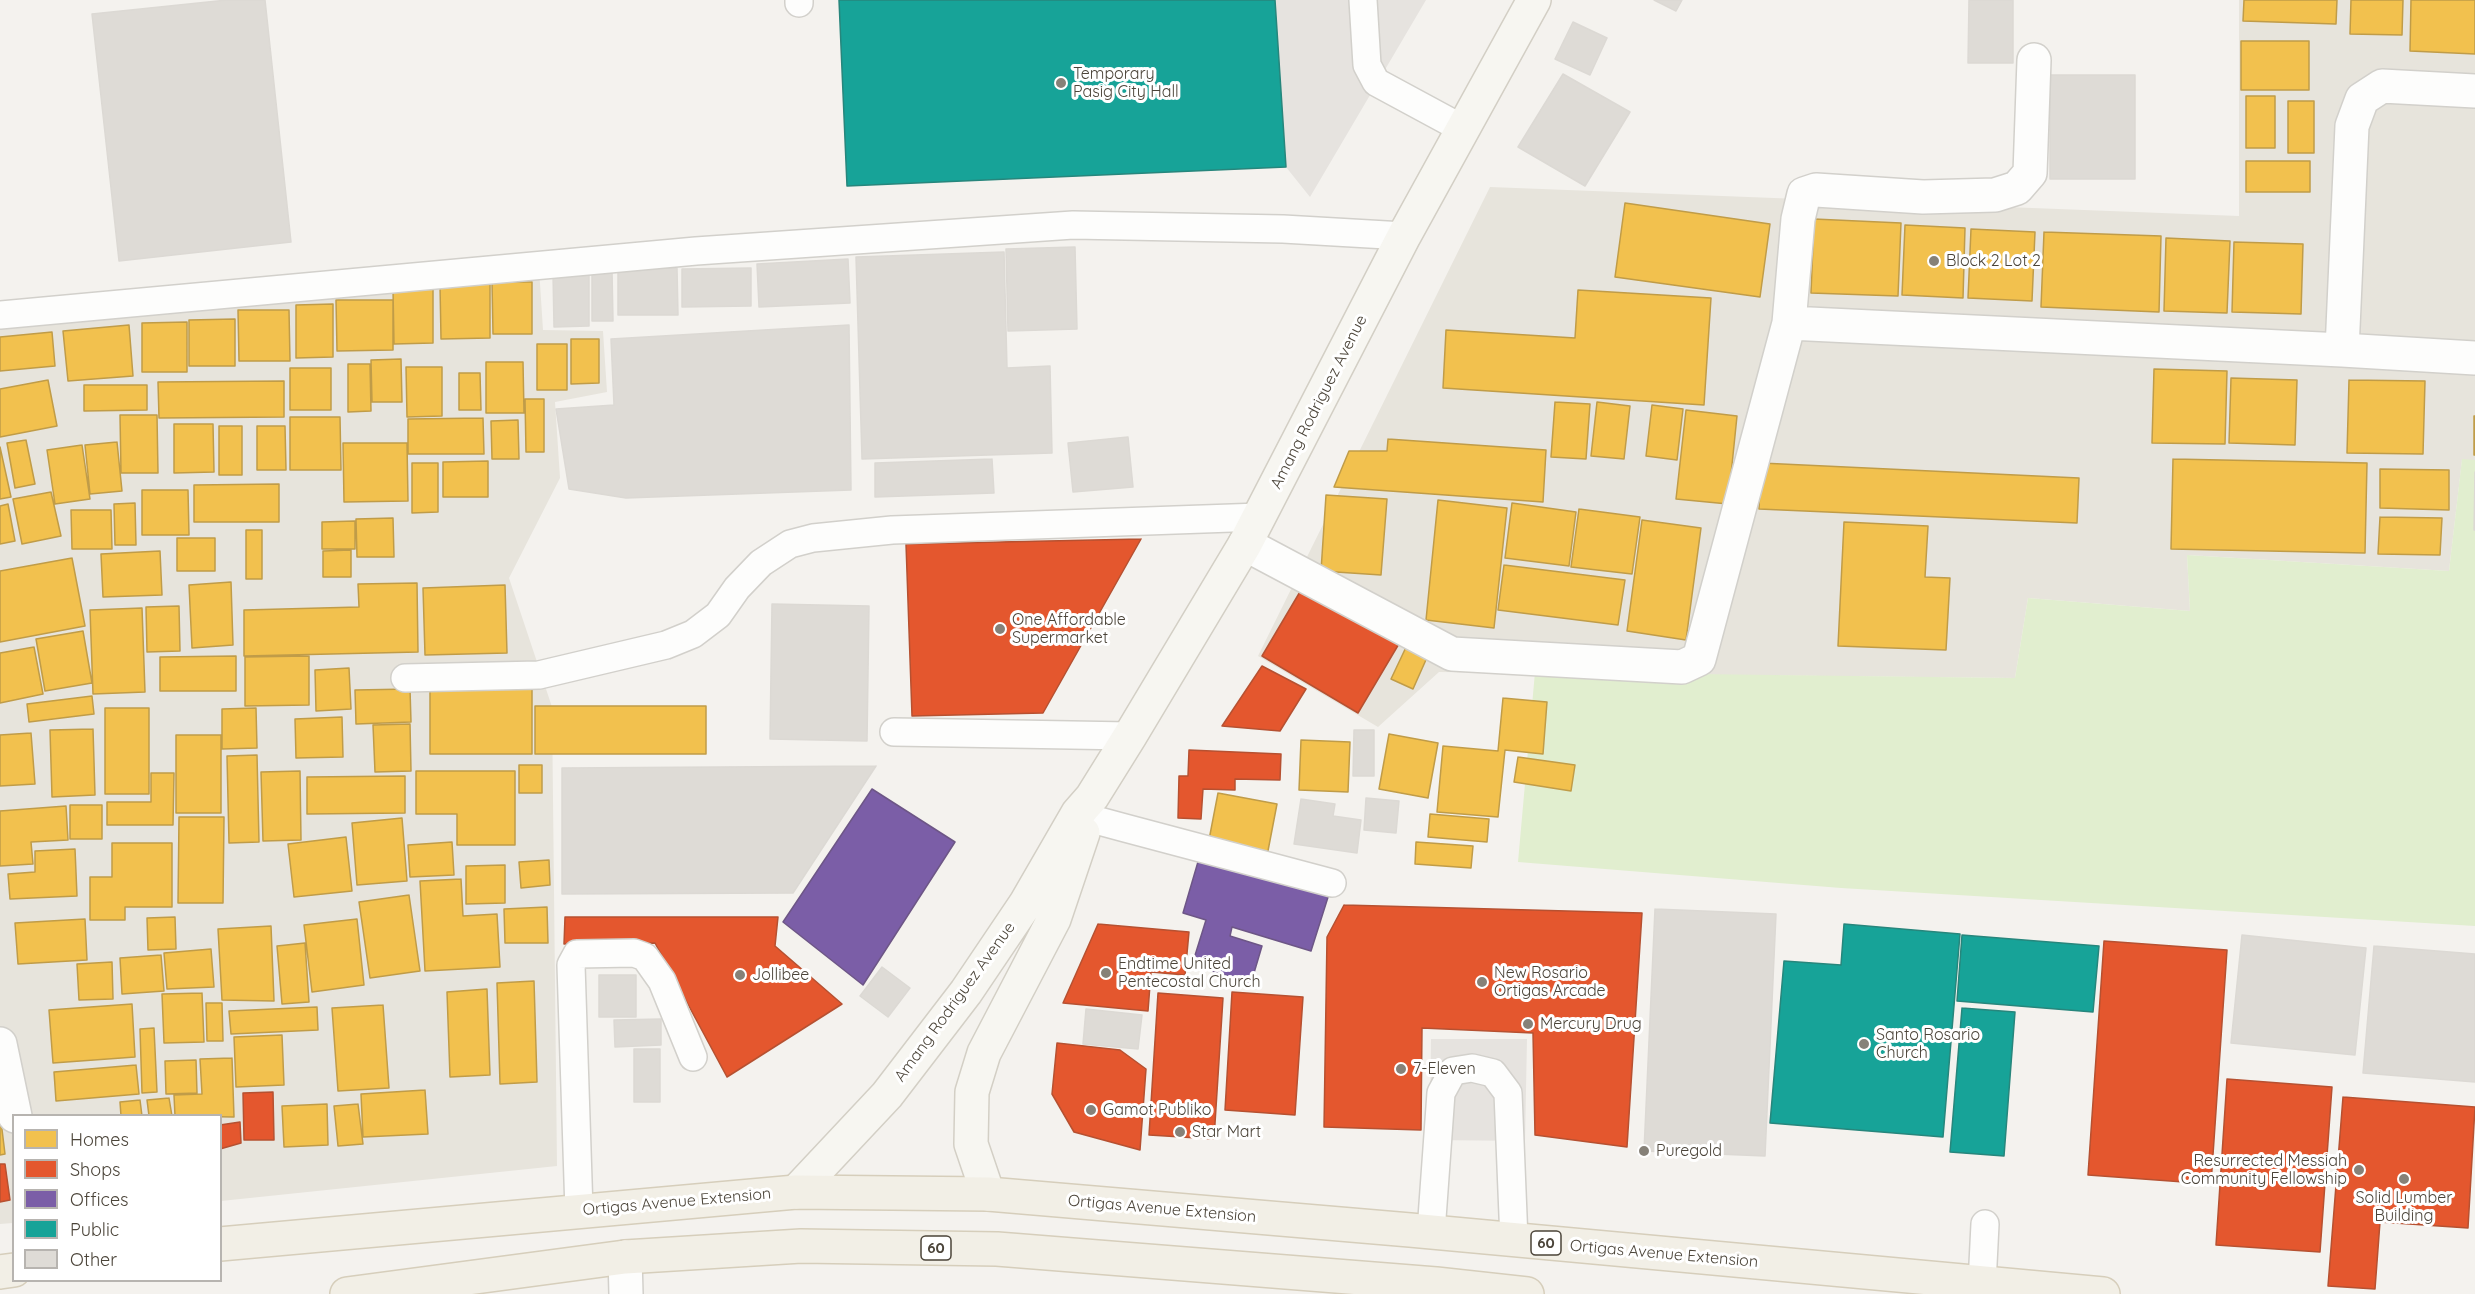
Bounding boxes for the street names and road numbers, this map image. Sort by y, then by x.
street label: Amang Rodriguez Avenue [1267,312,1371,492]
street label: Amang Rodriguez Avenue [891,918,1019,1086]
street label: Ortigas Avenue Extension [582,1184,772,1220]
street label: Ortigas Avenue Extension [1067,1191,1257,1227]
road number: 60 [1531,1231,1561,1255]
road number: 60 [921,1236,951,1260]
street label: Ortigas Avenue Extension [1569,1236,1759,1272]

